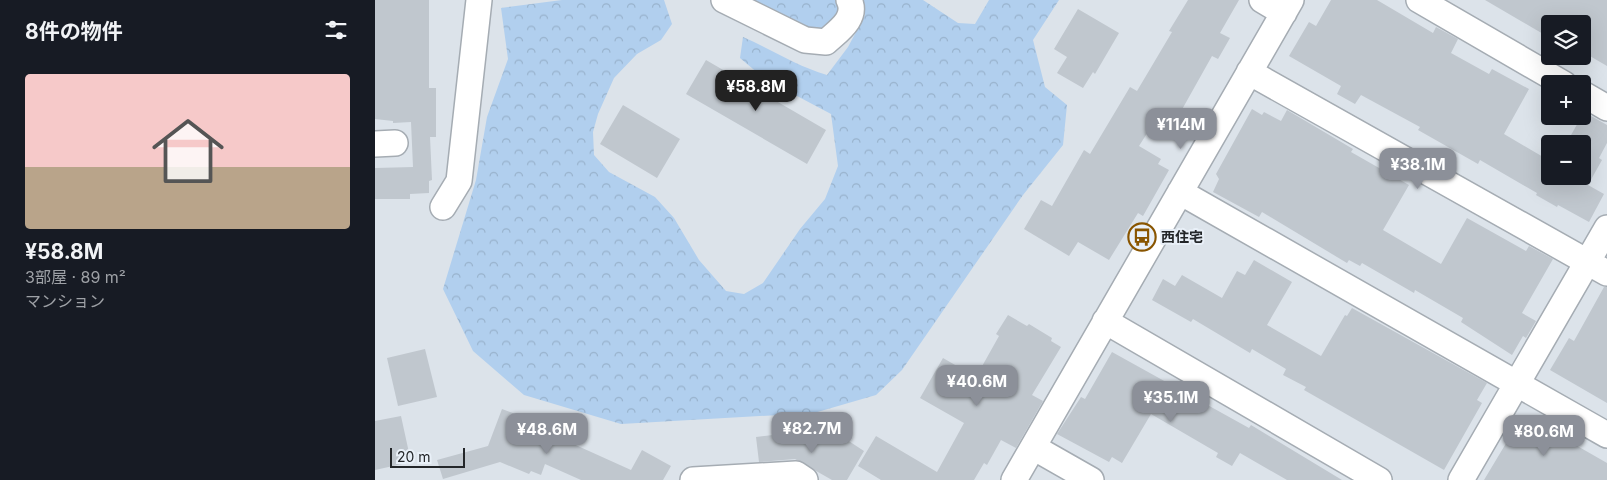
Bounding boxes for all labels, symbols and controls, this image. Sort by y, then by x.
map controls [1541,15,1591,185]
button: layers [1541,15,1591,65]
icon: filters [322,16,350,44]
text: 8件の物件 [25,19,123,44]
pin: ¥58.8M [715,70,797,112]
button: + [1541,75,1591,125]
text: ¥58.8M [726,76,786,96]
icon: home [143,106,233,196]
pin: ¥114M [1146,108,1216,150]
text: ¥114M [1157,114,1205,134]
button: − [1541,135,1591,185]
pin: ¥38.1M [1377,148,1459,190]
text: ¥38.1M [1390,154,1446,174]
bus stop icon: 西住宅 [1127,222,1157,252]
place label: 西住宅 [1161,228,1203,245]
text: ¥58.8M [25,239,103,264]
text: 3部屋 · 89 m² [25,267,126,287]
text: マンション [25,291,105,311]
pin: ¥40.6M [936,364,1018,407]
text: ¥40.6M [947,371,1007,391]
pin: ¥35.1M [1130,380,1212,423]
text: ¥35.1M [1143,387,1199,407]
pin: ¥48.6M [506,412,588,455]
pin: ¥82.7M [771,412,853,454]
pin: ¥80.6M [1503,414,1585,457]
text: ¥82.7M [783,418,841,438]
text: ¥48.6M [517,419,577,439]
text: ¥80.6M [1514,421,1574,441]
scale bar [390,445,465,468]
text: 20 m [397,448,431,465]

